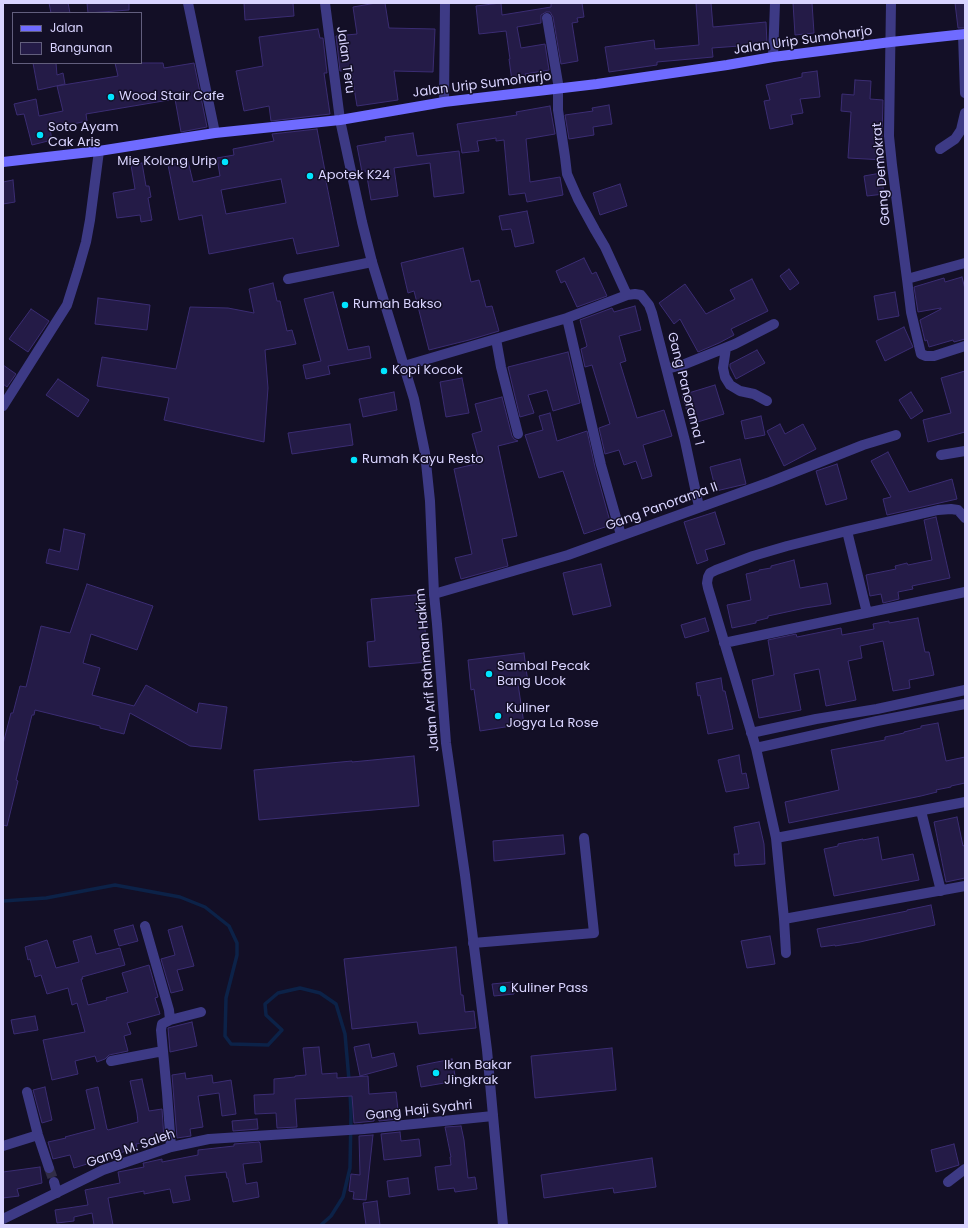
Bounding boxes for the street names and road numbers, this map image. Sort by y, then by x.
street label: Jalan Urip Sumoharjo [733,24,873,58]
street label: Jalan Teru [333,25,357,95]
street label: Jalan Urip Sumoharjo [412,69,552,101]
street label: Gang Demokrat [870,122,894,226]
street label: Gang Panorama 1 [663,331,707,447]
street label: Gang Panorama II [604,479,720,535]
street label: Jalan Arif Rahman Hakim [413,588,443,752]
street label: Gang Haji Syahri [365,1098,473,1124]
street label: Gang M. Saleh [85,1127,177,1171]

